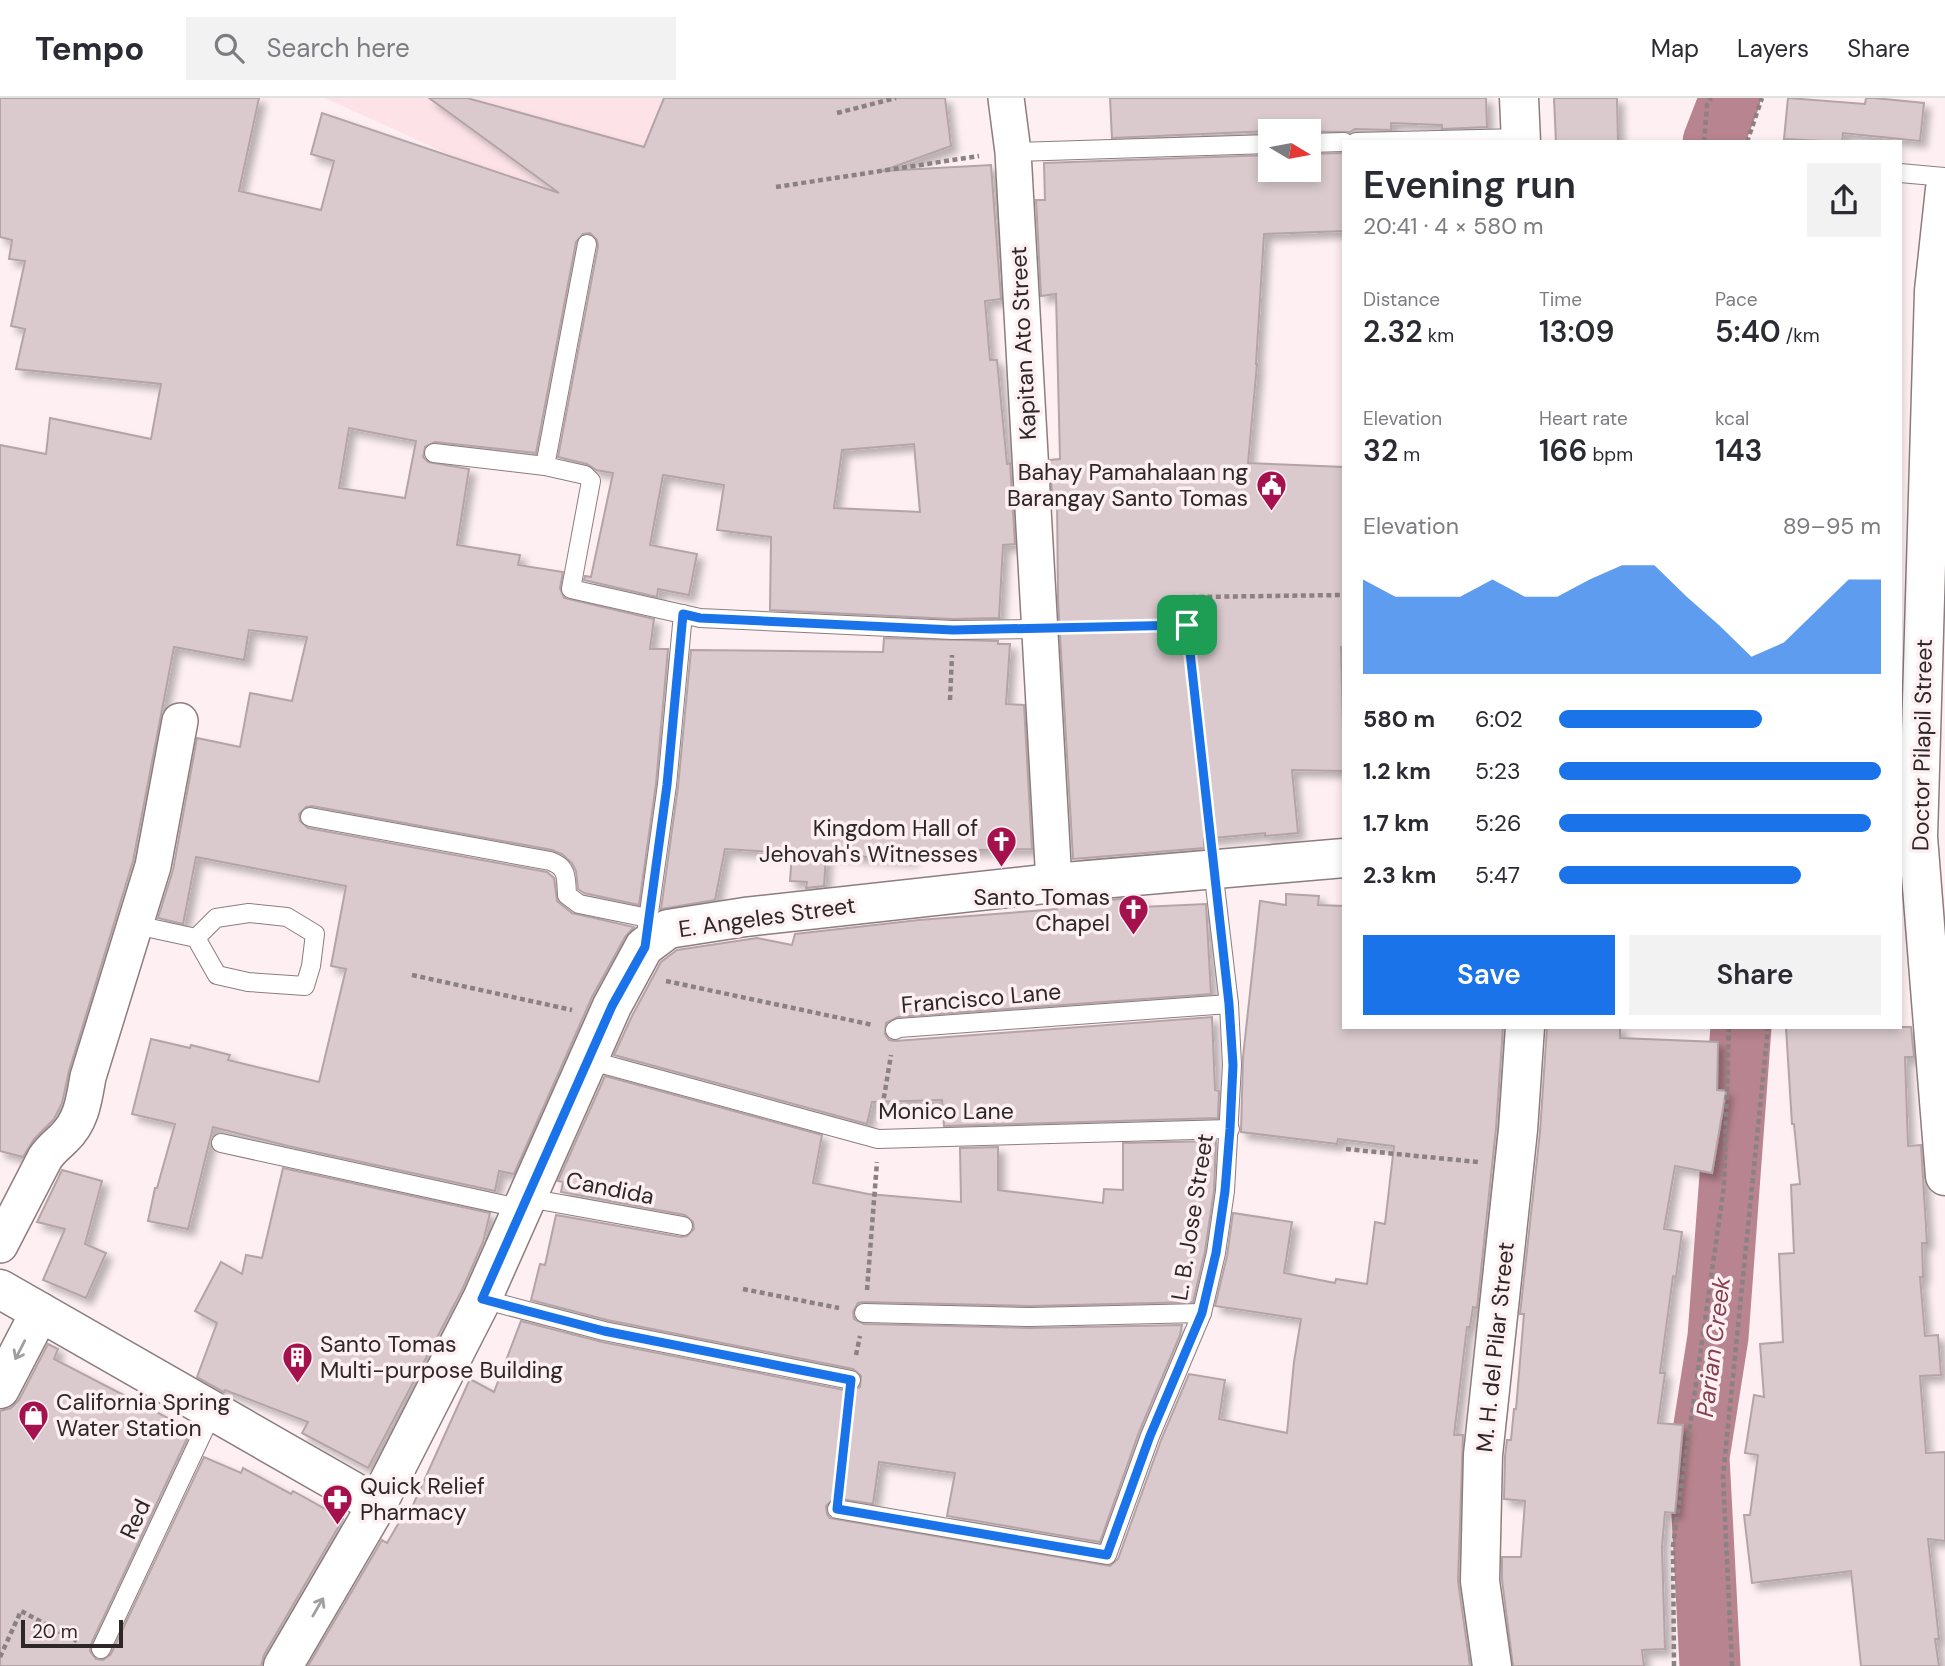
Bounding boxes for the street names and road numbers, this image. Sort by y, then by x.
street label: Kapitan Ato Street [1003,245,1043,441]
street label: Doctor Pilapil Street [1905,639,1939,851]
street label: E. Angeles Street [676,890,858,944]
street label: Francisco Lane [900,976,1062,1020]
street label: Monico Lane [878,1096,1014,1126]
street label: L. B. Jose Street [1164,1131,1220,1303]
street label: Candida [563,1165,657,1211]
street label: M. H. del Pilar Street [1469,1240,1521,1454]
street label: Red [113,1494,157,1544]

